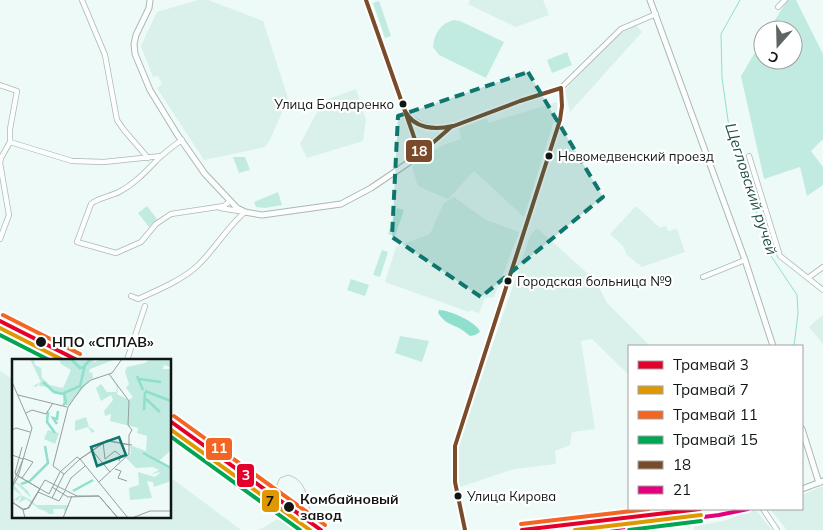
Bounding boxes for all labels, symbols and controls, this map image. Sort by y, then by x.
north arrow [753,20,803,70]
text: С [766,47,781,67]
place label: Улица Бондаренко [273,96,394,112]
marker: Улица Бондаренко [398,99,408,109]
water label: Щегловский ручей [721,120,782,257]
line badge: 18 [405,139,433,163]
text: 18 [411,142,427,160]
place label: Новомедвенский проезд [558,148,714,164]
marker: Новомедвенский проезд [544,151,554,161]
place label: Городская больница №9 [517,273,672,289]
marker: Городская больница №9 [503,276,513,286]
place label: НПО «СПЛАВ» [52,333,154,351]
marker: НПО «СПЛАВ» [34,335,48,349]
legend [628,345,803,510]
text: Трамвай 3 [673,355,749,374]
inset map [12,359,171,518]
text: Трамвай 7 [673,380,749,399]
text: Трамвай 11 [673,405,758,424]
text: Трамвай 15 [673,430,758,449]
line badge: 11 [205,437,233,461]
text: 11 [211,439,227,457]
text: 18 [673,455,691,474]
line badge: 3 [236,463,255,488]
text: 3 [242,466,250,484]
text: 21 [673,480,691,499]
place label: Улица Кирова [466,488,556,504]
line badge: 7 [261,489,280,513]
place label: Комбайновый завод [300,490,399,524]
marker: Улица Кирова [453,491,463,501]
text: 7 [266,492,274,510]
marker: Комбайновый завод [282,500,296,514]

